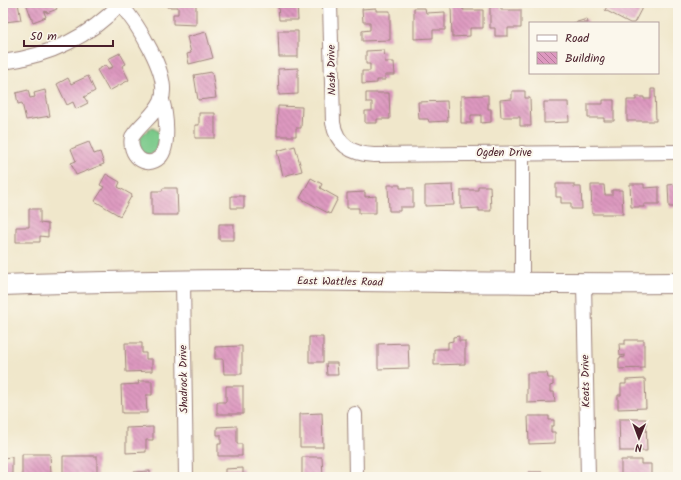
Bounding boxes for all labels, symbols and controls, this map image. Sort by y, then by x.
scale bar [24,22,113,48]
legend [529,22,659,74]
text: 50 m [30,27,57,46]
text: Road [565,29,590,48]
street label: Nash Drive [323,45,341,95]
text: Building [565,49,605,68]
street label: Ogden Drive [476,144,532,162]
street label: East Wattles Road [297,272,384,292]
street label: Shadrock Drive [174,345,194,413]
street label: Keats Drive [577,354,595,408]
north arrow [619,418,659,458]
text: N [635,438,642,456]

